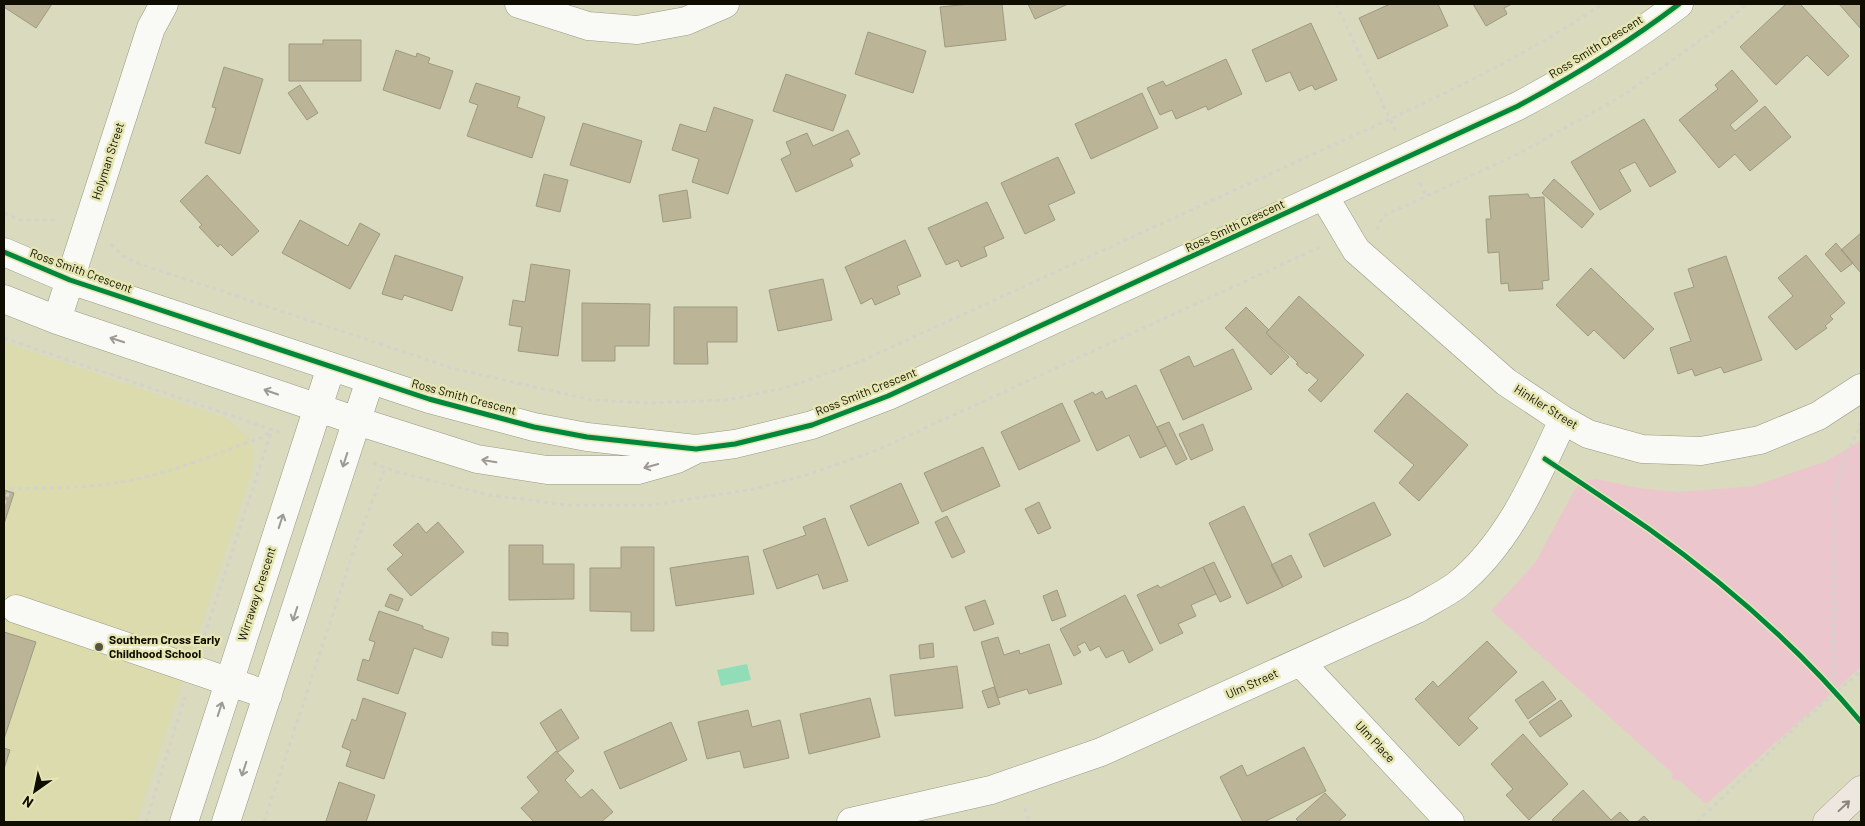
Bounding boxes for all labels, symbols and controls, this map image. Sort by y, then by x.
street label: Ross Smith Crescent [1546,12,1645,81]
street label: Holyman Street [88,120,126,201]
street label: Ross Smith Crescent [1183,196,1286,254]
street label: Ross Smith Crescent [28,245,134,295]
one-way arrow [109,335,125,345]
street label: Ross Smith Crescent [813,364,918,418]
street label: Ross Smith Crescent [410,375,518,417]
street label: Hinkler Street [1512,381,1581,431]
one-way arrow [264,387,279,396]
one-way arrow [340,451,349,467]
one-way arrow [482,456,498,466]
one-way arrow [643,462,659,472]
one-way arrow [276,514,286,530]
street label: Wirraway Crescent [234,545,278,642]
one-way arrow [289,606,299,622]
place label: Southern Cross Early Childhood School [109,632,220,660]
marker: Southern Cross Early Childhood School [93,641,105,653]
street label: Ulm Street [1223,665,1280,701]
one-way arrow [216,702,225,718]
street label: Ulm Place [1353,718,1398,765]
one-way arrow [239,760,248,776]
north arrow [10,766,60,816]
text: N [19,793,36,812]
one-way arrow [1838,800,1850,812]

